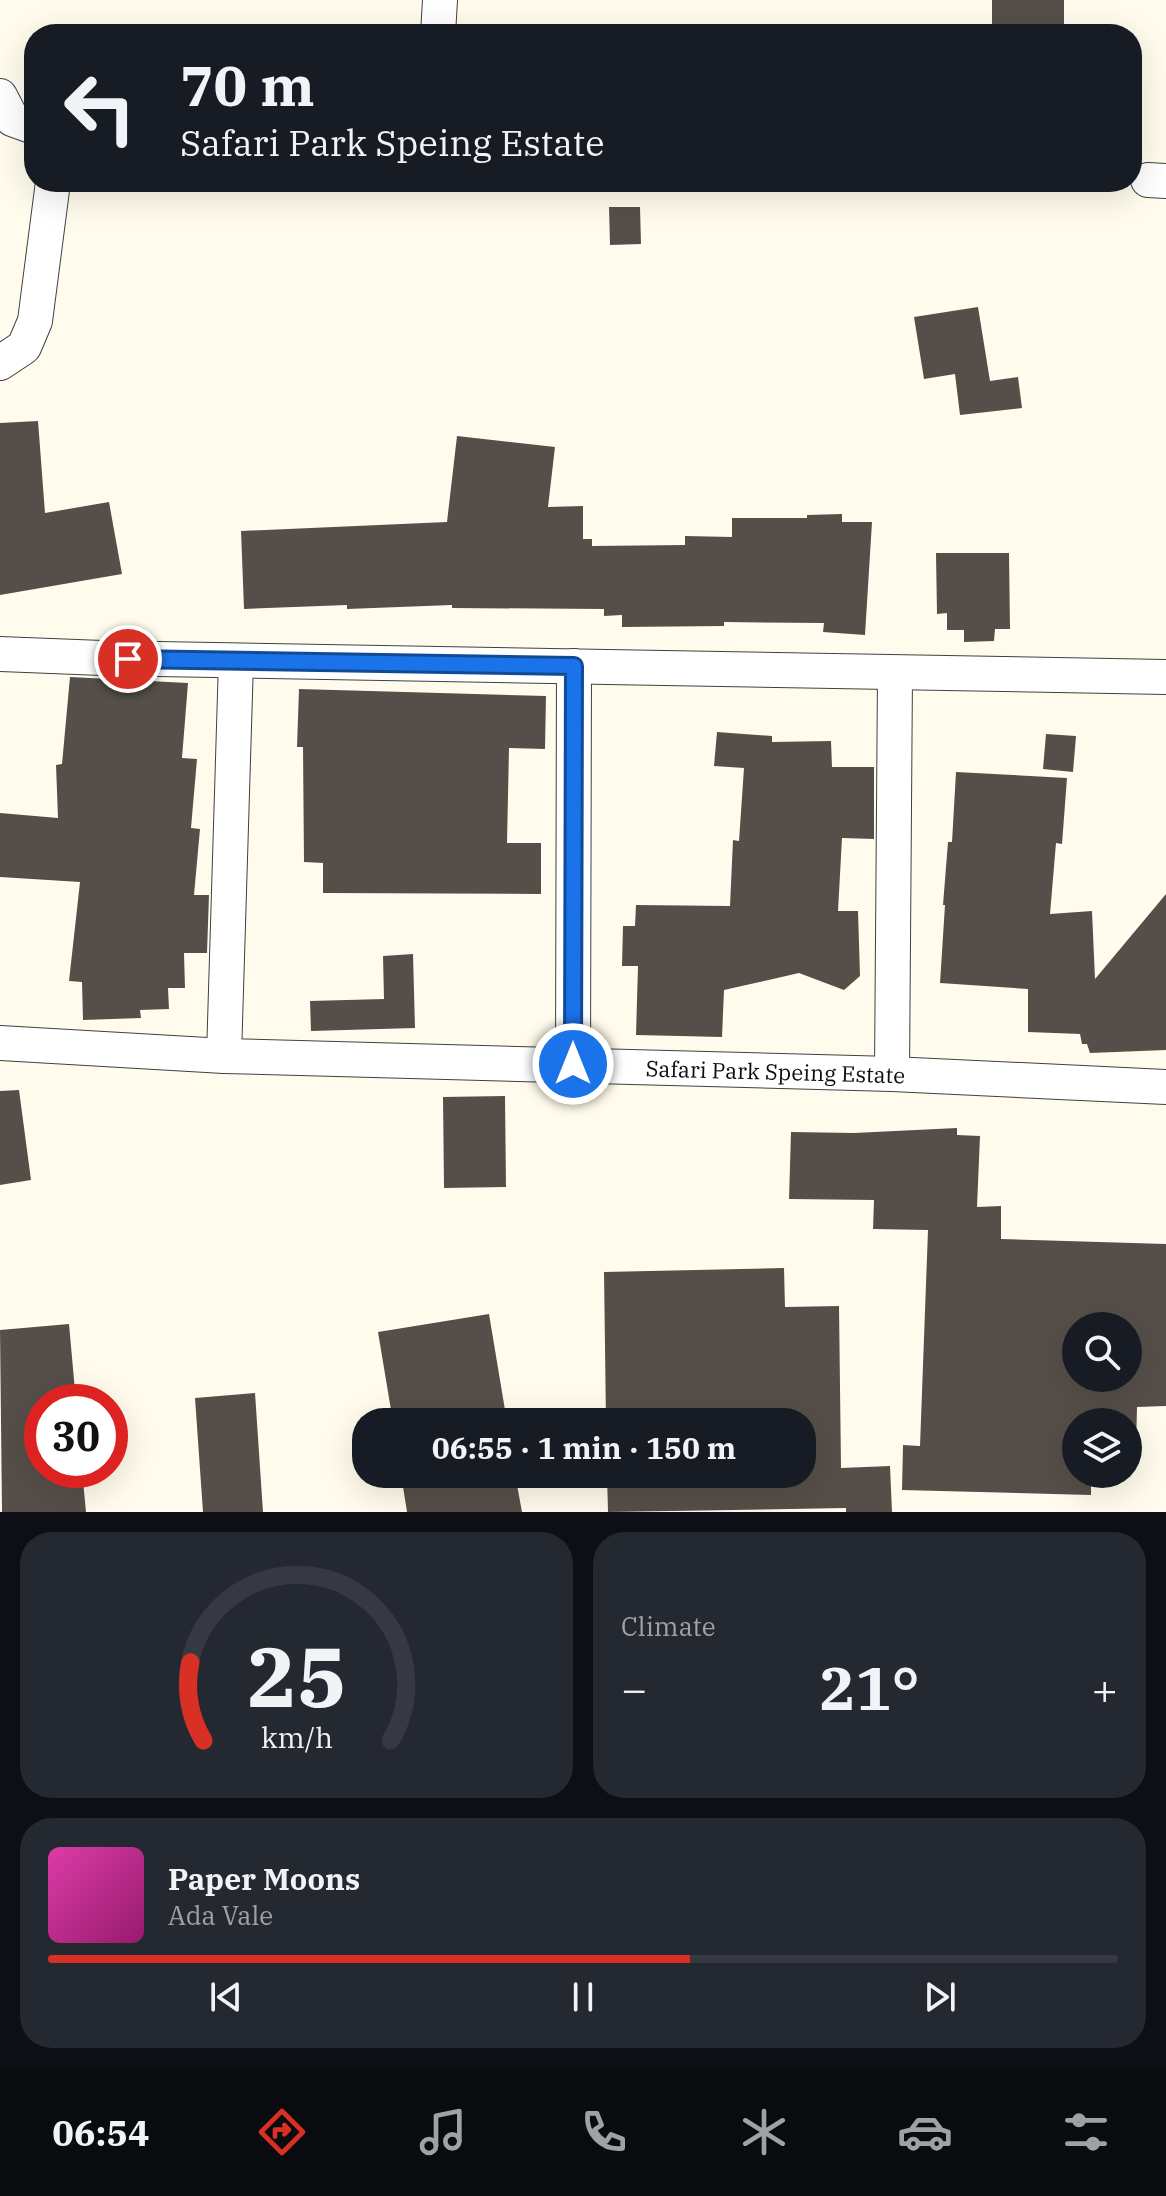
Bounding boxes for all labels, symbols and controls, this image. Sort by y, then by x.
text: 70 m [180,49,315,121]
icon: left [48,56,152,160]
text: Safari Park Speing Estate [180,119,605,166]
pin [94,625,162,693]
icon: arrive [106,637,150,681]
position arrow [531,1022,615,1106]
street label: Safari Park Speing Estate [645,1053,906,1089]
map controls [1062,1312,1142,1488]
button: search [1062,1312,1142,1392]
speed limit sign: 30 [24,1384,128,1488]
button: layers [1062,1408,1142,1488]
text: 06:55 · 1 min · 150 m [432,1428,736,1467]
text: Climate [621,1609,716,1643]
text: 25 [247,1622,346,1730]
text: 21° [819,1648,920,1727]
text: − [621,1660,647,1717]
text: + [1092,1660,1118,1717]
text: km/h [260,1719,333,1756]
text: Paper Moons [168,1859,360,1898]
text: Ada Vale [168,1898,273,1932]
icon: previous [204,1975,248,2019]
icon: pause [561,1975,605,2019]
icon: next [918,1975,962,2019]
icon: directions [254,2104,310,2160]
icon: music [415,2104,471,2160]
icon: phone [576,2104,632,2160]
icon: climate [736,2104,792,2160]
icon: car [897,2104,953,2160]
icon: filters [1058,2104,1114,2160]
text: 06:54 [52,2109,150,2156]

